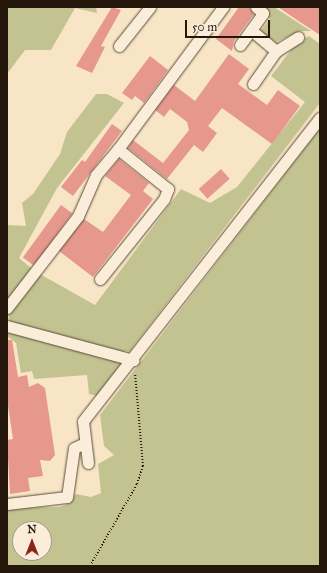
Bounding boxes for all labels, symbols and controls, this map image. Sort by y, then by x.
scale bar [187,12,272,38]
text: 50 m [192,20,217,34]
north arrow [12,521,52,561]
text: N [27,523,37,536]

